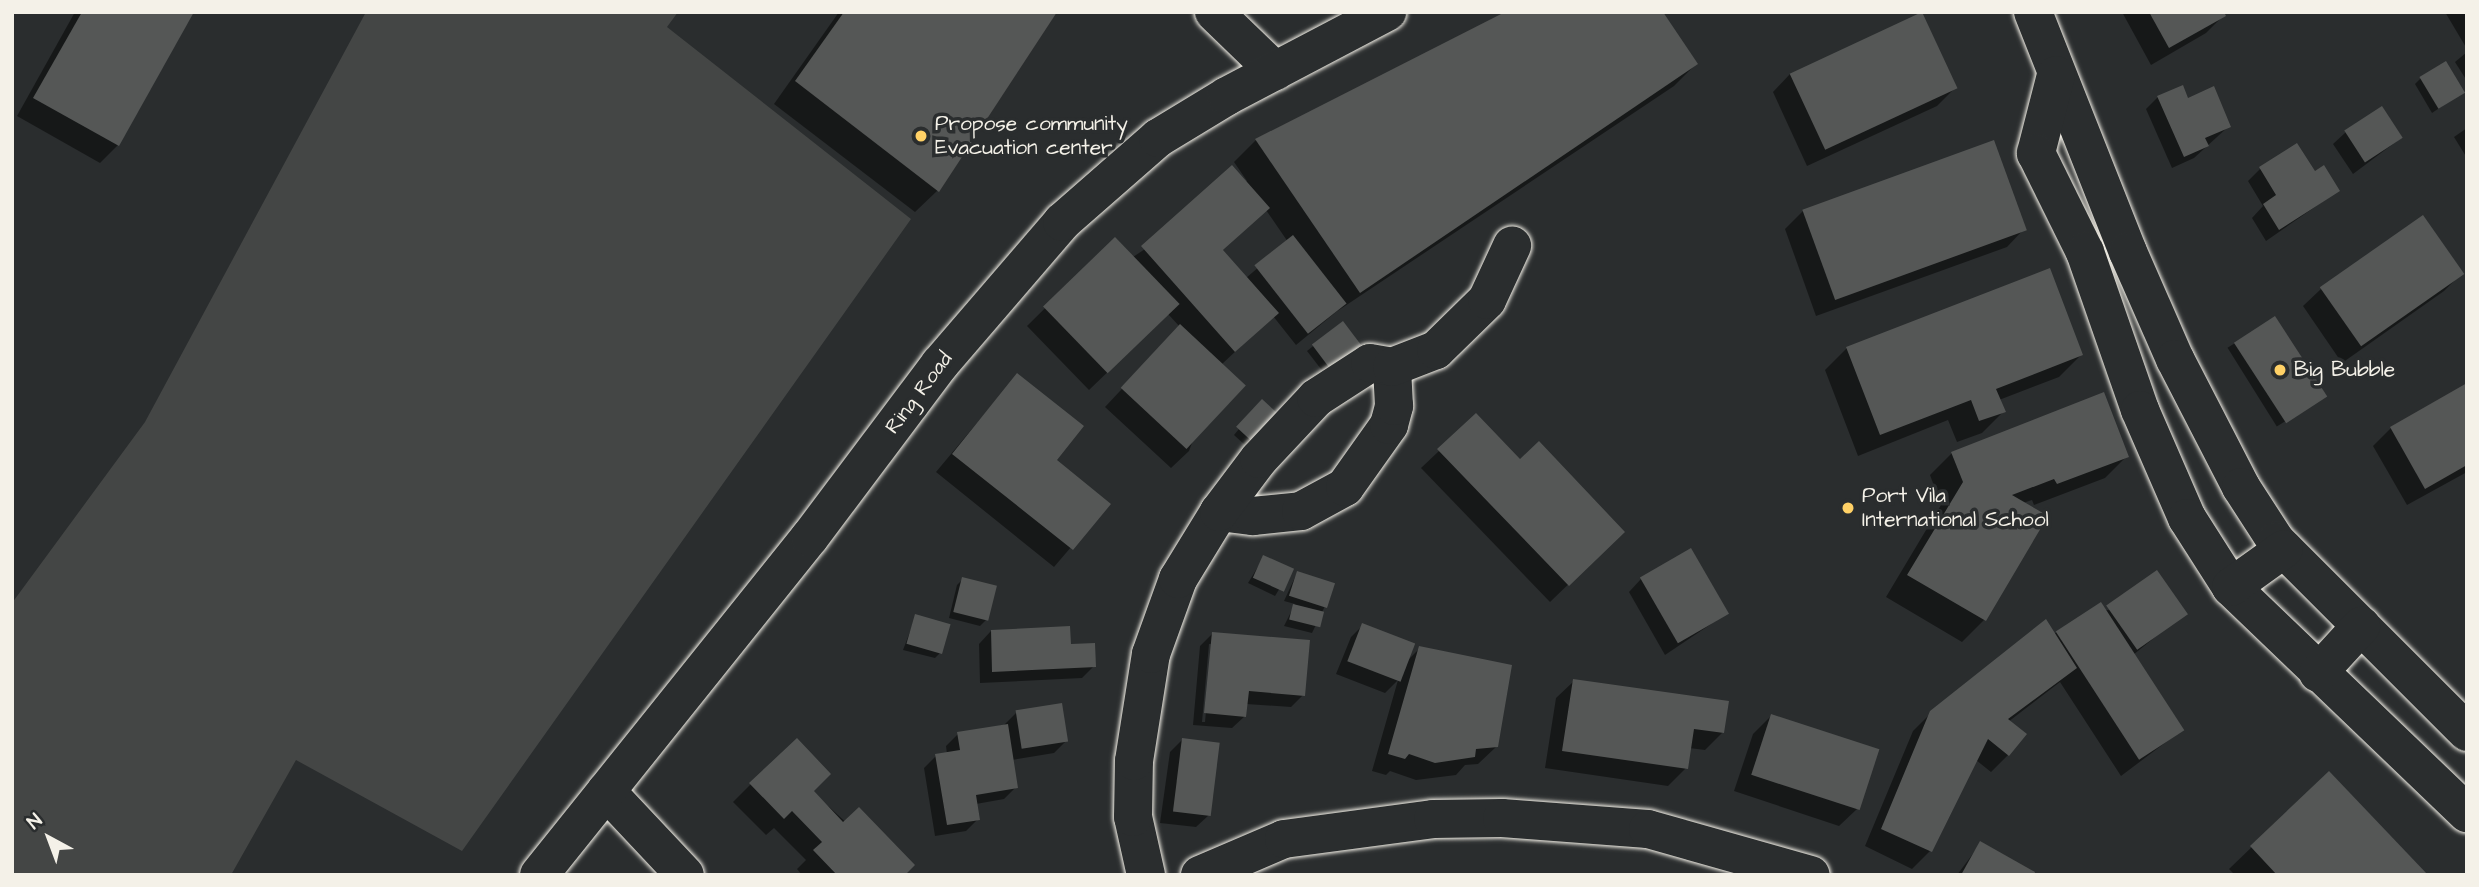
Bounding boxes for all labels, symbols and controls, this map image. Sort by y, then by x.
place label: Propose community Evacuation center [935,111,1128,161]
marker: Propose community Evacuation center [913,128,929,144]
street label: Ring Road [880,347,958,439]
place label: Big Bubble [2294,357,2395,383]
marker: Big Bubble [2272,362,2288,378]
place label: Port Vila International School [1862,483,2049,533]
marker: Port Vila International School [1840,500,1856,516]
north arrow [14,803,84,873]
text: N [22,808,48,836]

